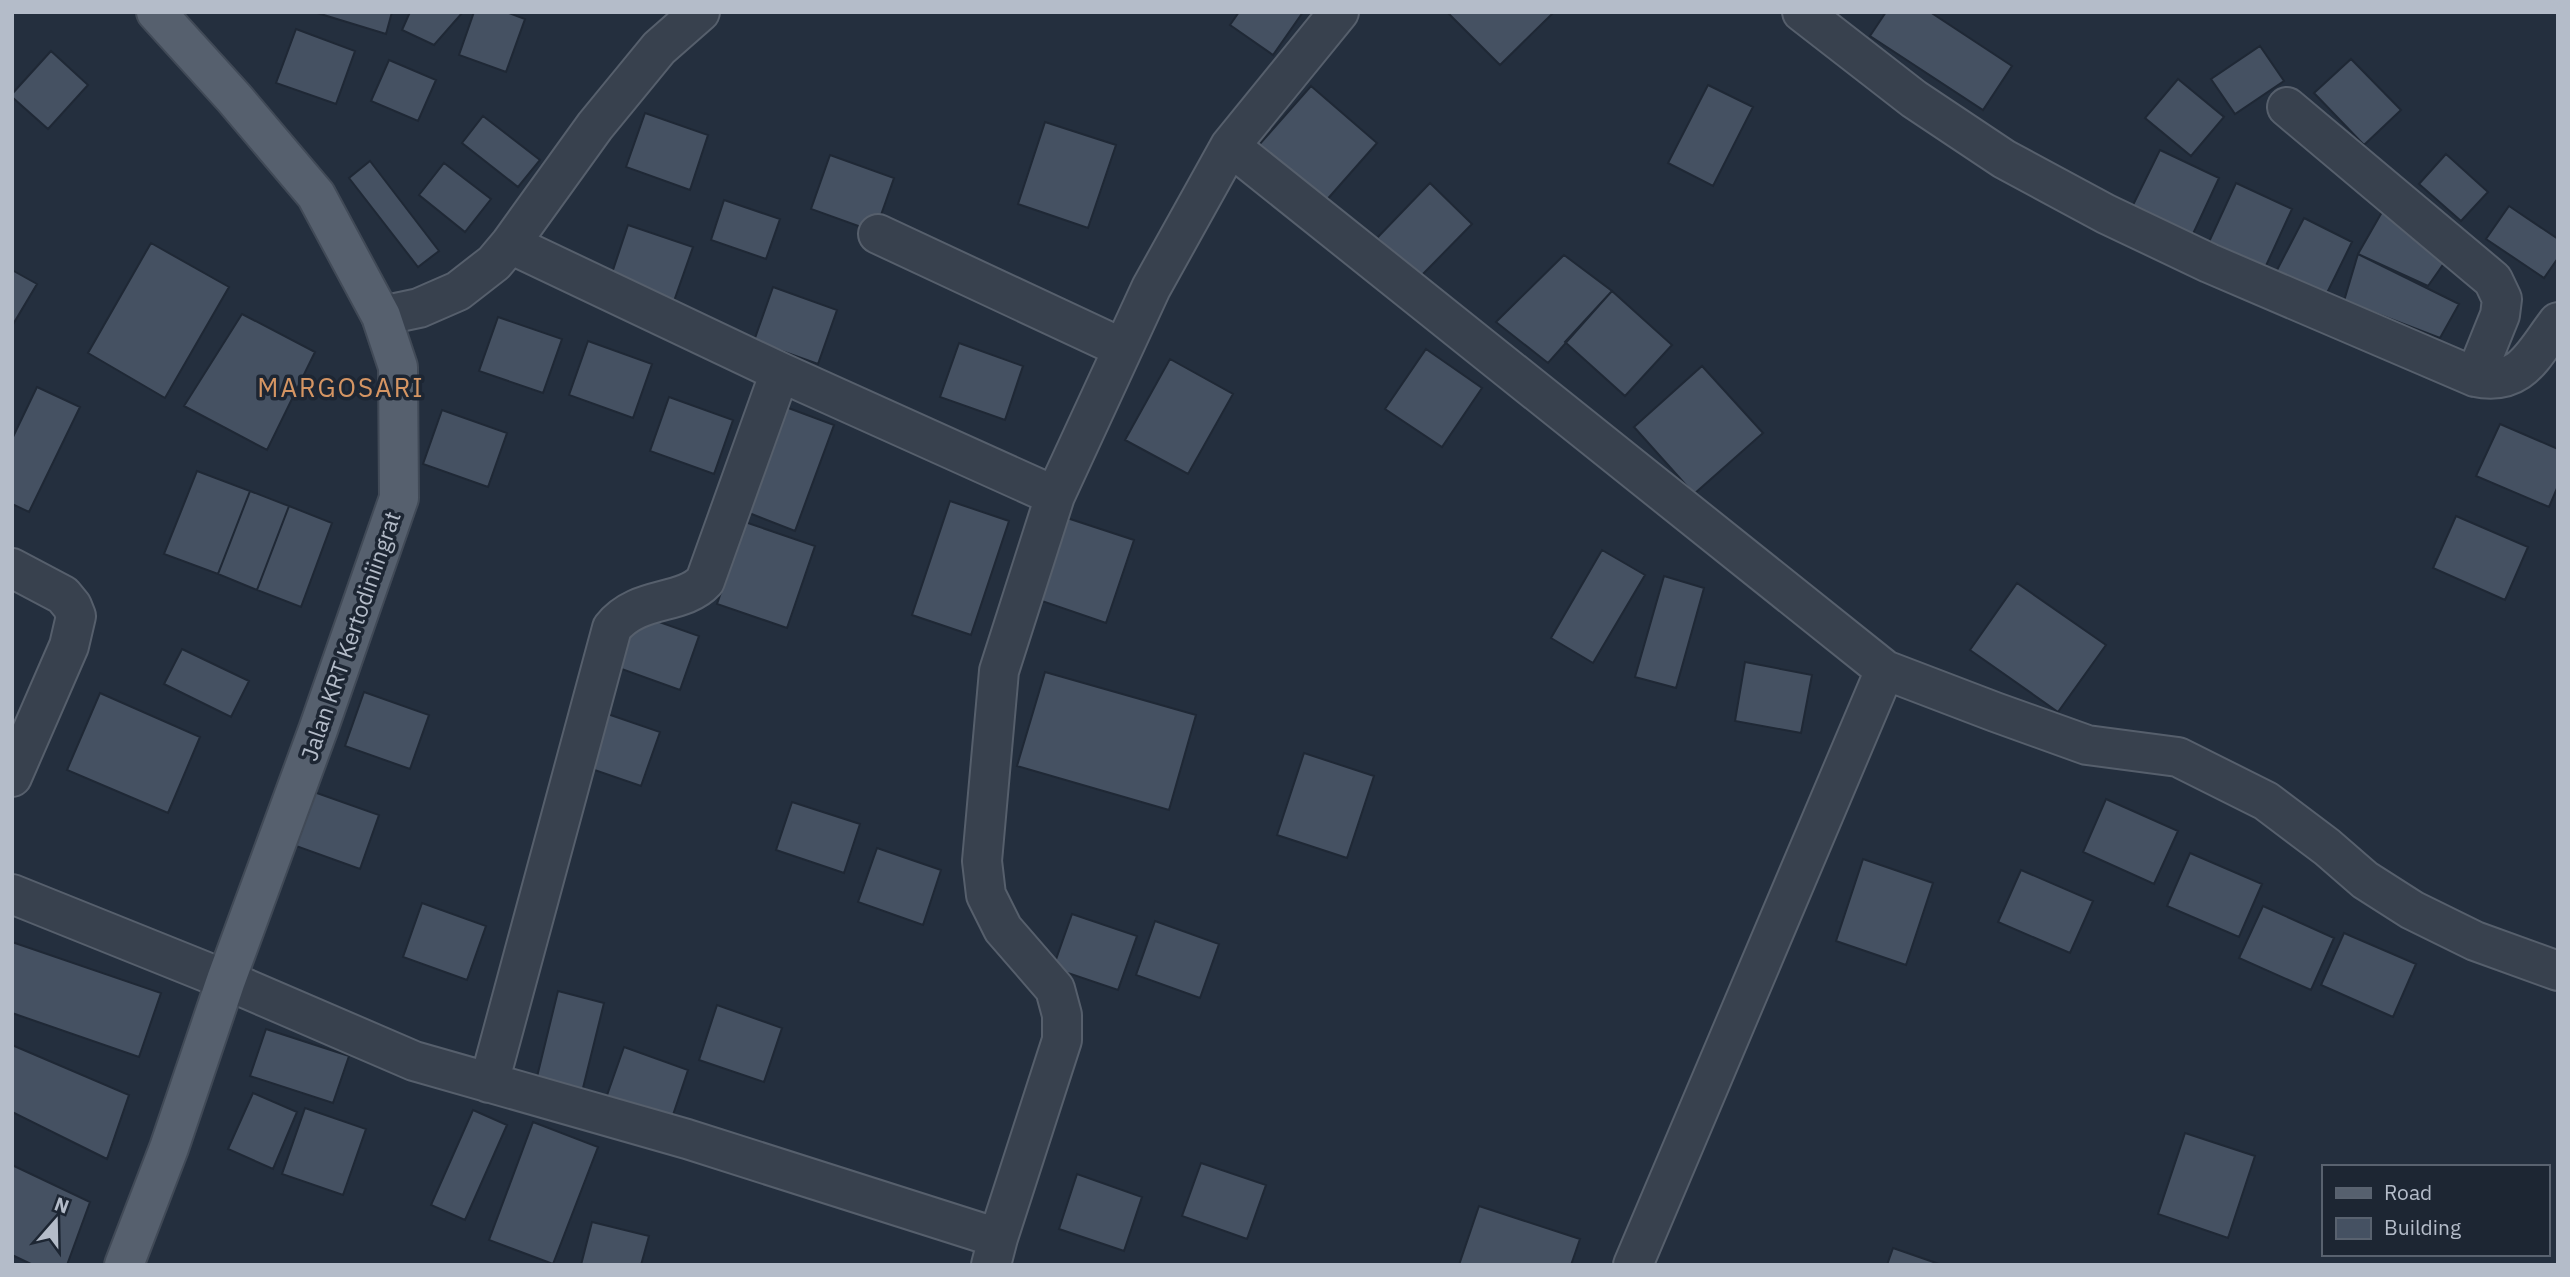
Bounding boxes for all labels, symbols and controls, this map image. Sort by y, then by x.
district label: MARGOSARI [257,370,425,404]
street label: Jalan KRT Kertodiniingrat [293,507,407,764]
legend [2322,1165,2549,1256]
text: Road [2384,1178,2432,1206]
north arrow [21,1186,91,1256]
text: N [51,1191,72,1219]
text: Building [2384,1213,2461,1241]

